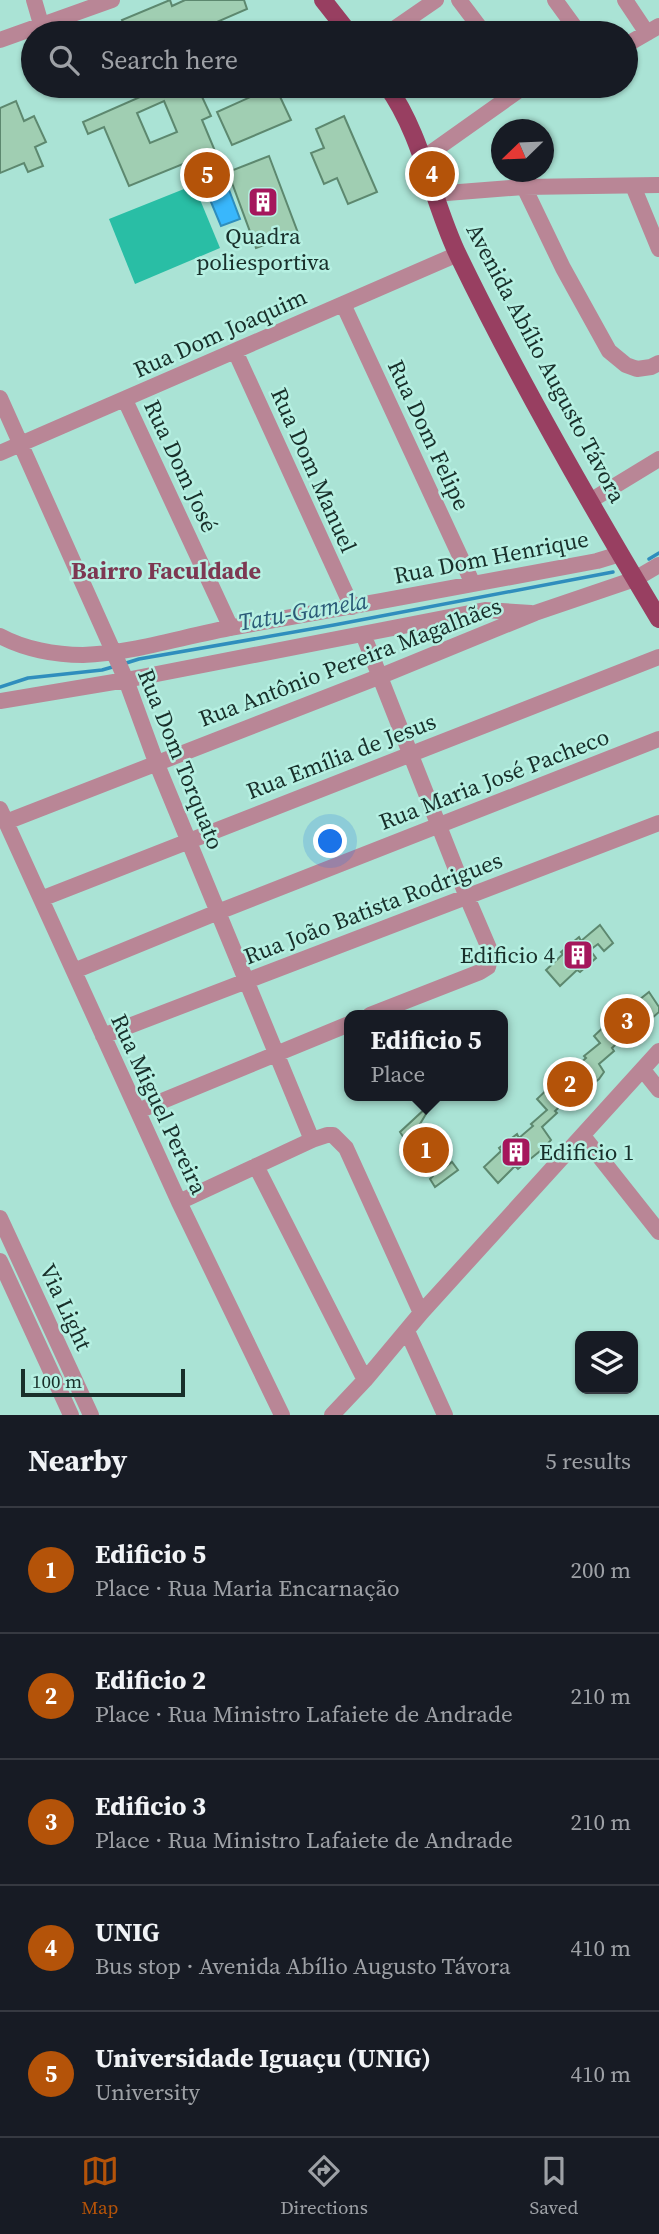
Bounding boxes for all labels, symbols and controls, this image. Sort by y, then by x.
search box [21,21,638,98]
icon: search [45,41,83,79]
text: Search here [101,42,238,78]
north arrow [491,119,554,182]
pin: 4 [409,148,455,200]
pin: 5 [184,149,230,201]
building icon: Quadra poliesportiva [246,185,280,219]
street label: Avenida Abílio Augusto Távora [459,218,633,509]
place label: Quadra poliesportiva [196,220,330,278]
street label: Rua Dom Joaquim [128,280,312,386]
street label: Rua Dom Felipe [380,354,478,516]
street label: Rua Dom Manuel [263,382,365,558]
street label: Rua Dom José [136,395,226,537]
street label: Rua Dom Henrique [391,522,591,592]
district label: Bairro Faculdade [71,554,261,587]
water label: Tatu-Gamela [236,583,371,639]
street label: Rua Antônio Pereira Magalhães [194,589,506,735]
street label: Rua Dom Torquato [130,664,232,854]
street label: Rua Emília de Jesus [242,705,440,807]
street label: Rua Maria José Pacheco [374,720,614,838]
your location [313,824,347,858]
street label: Rua João Batista Rodrigues [239,844,507,972]
building icon: Edificio 4 [561,938,595,972]
place label: Edificio 4 [460,939,555,971]
pin: 3 [604,995,650,1047]
street label: Rua Miguel Pereira [103,1009,215,1200]
popup [344,1010,508,1101]
text: Edificio 5 [370,1022,482,1058]
text: Place [370,1058,425,1090]
pin: 2 [547,1058,593,1110]
pin: 1 [403,1124,449,1176]
building icon: Edificio 1 [499,1135,533,1169]
place label: Edificio 1 [539,1136,634,1168]
street label: Via Light [32,1258,100,1356]
map controls [575,1331,638,1394]
button: layers [575,1331,638,1394]
scale bar [21,1366,186,1398]
text: 100 m [32,1368,82,1394]
text: Nearby [28,1440,127,1481]
text: 5 results [545,1445,631,1477]
text: Edificio 5 [95,1536,206,1572]
text: 1 [45,1554,57,1586]
text: 200 m [570,1554,631,1586]
text: Place · Rua Maria Encarnação [95,1572,400,1604]
text: Edificio 2 [95,1662,206,1698]
text: 2 [45,1680,57,1712]
text: 210 m [570,1680,631,1712]
text: Place · Rua Ministro Lafaiete de Andrade [95,1698,513,1730]
text: Edificio 3 [95,1788,206,1824]
text: 3 [45,1806,57,1838]
text: 210 m [570,1806,631,1838]
text: Place · Rua Ministro Lafaiete de Andrade [95,1824,513,1856]
text: UNIG [95,1914,160,1950]
text: 4 [45,1932,57,1964]
text: 410 m [570,1932,631,1964]
text: Bus stop · Avenida Abílio Augusto Távora [95,1950,511,1982]
text: Universidade Iguaçu (UNIG) [95,2040,431,2076]
text: 5 [45,2058,57,2090]
text: 410 m [570,2058,631,2090]
text: University [95,2076,200,2108]
tab: Map [81,2152,119,2220]
tab: Directions [280,2152,368,2220]
tab: Saved [530,2152,578,2220]

